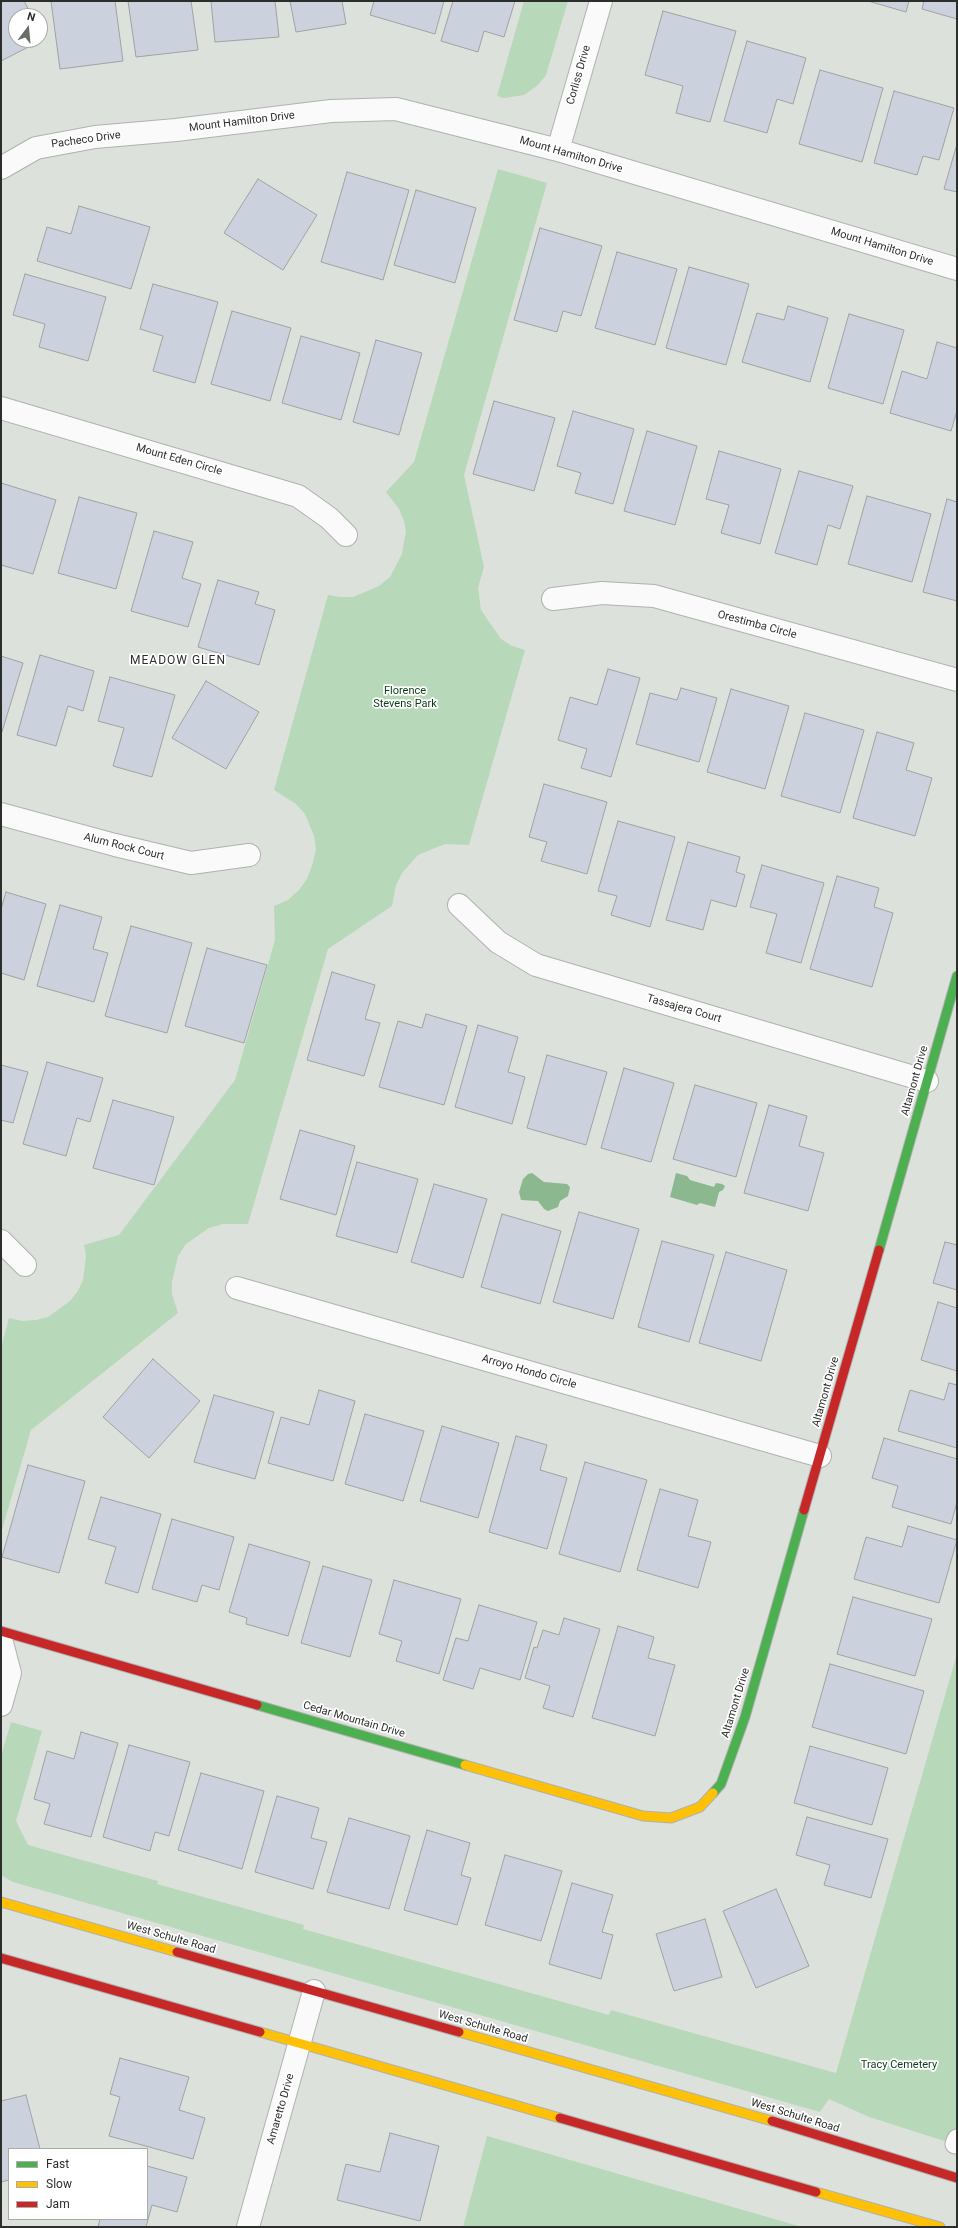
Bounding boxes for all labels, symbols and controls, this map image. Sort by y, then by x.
north arrow [8,8,48,48]
text: N [26,10,37,24]
street label: Corliss Drive [564,44,594,106]
street label: Mount Hamilton Drive [188,109,296,135]
street label: Pacheco Drive [50,129,122,151]
street label: Mount Hamilton Drive [518,134,624,176]
street label: Mount Hamilton Drive [829,225,935,269]
street label: Mount Eden Circle [134,441,224,479]
street label: Orestimba Circle [716,608,798,642]
district label: MEADOW GLEN [130,654,226,668]
park label: Florence Stevens Park [373,684,437,710]
street label: Alum Rock Court [82,831,166,863]
street label: Tassajera Court [645,992,723,1026]
street label: Altamont Drive [899,1044,931,1118]
street label: Arroyo Hondo Circle [480,1352,578,1392]
street label: Altamont Drive [810,1355,842,1429]
street label: Altamont Drive [719,1666,753,1740]
street label: Cedar Mountain Drive [302,1699,406,1741]
street label: West Schulte Road [125,1919,217,1957]
street label: West Schulte Road [437,2008,529,2046]
park label: Tracy Cemetery [861,2058,937,2072]
street label: Amaretto Drive [265,2072,297,2146]
street label: West Schulte Road [749,2096,841,2136]
legend [8,2148,148,2220]
text: Fast [46,2157,69,2171]
text: Slow [46,2177,72,2191]
text: Jam [46,2197,70,2211]

